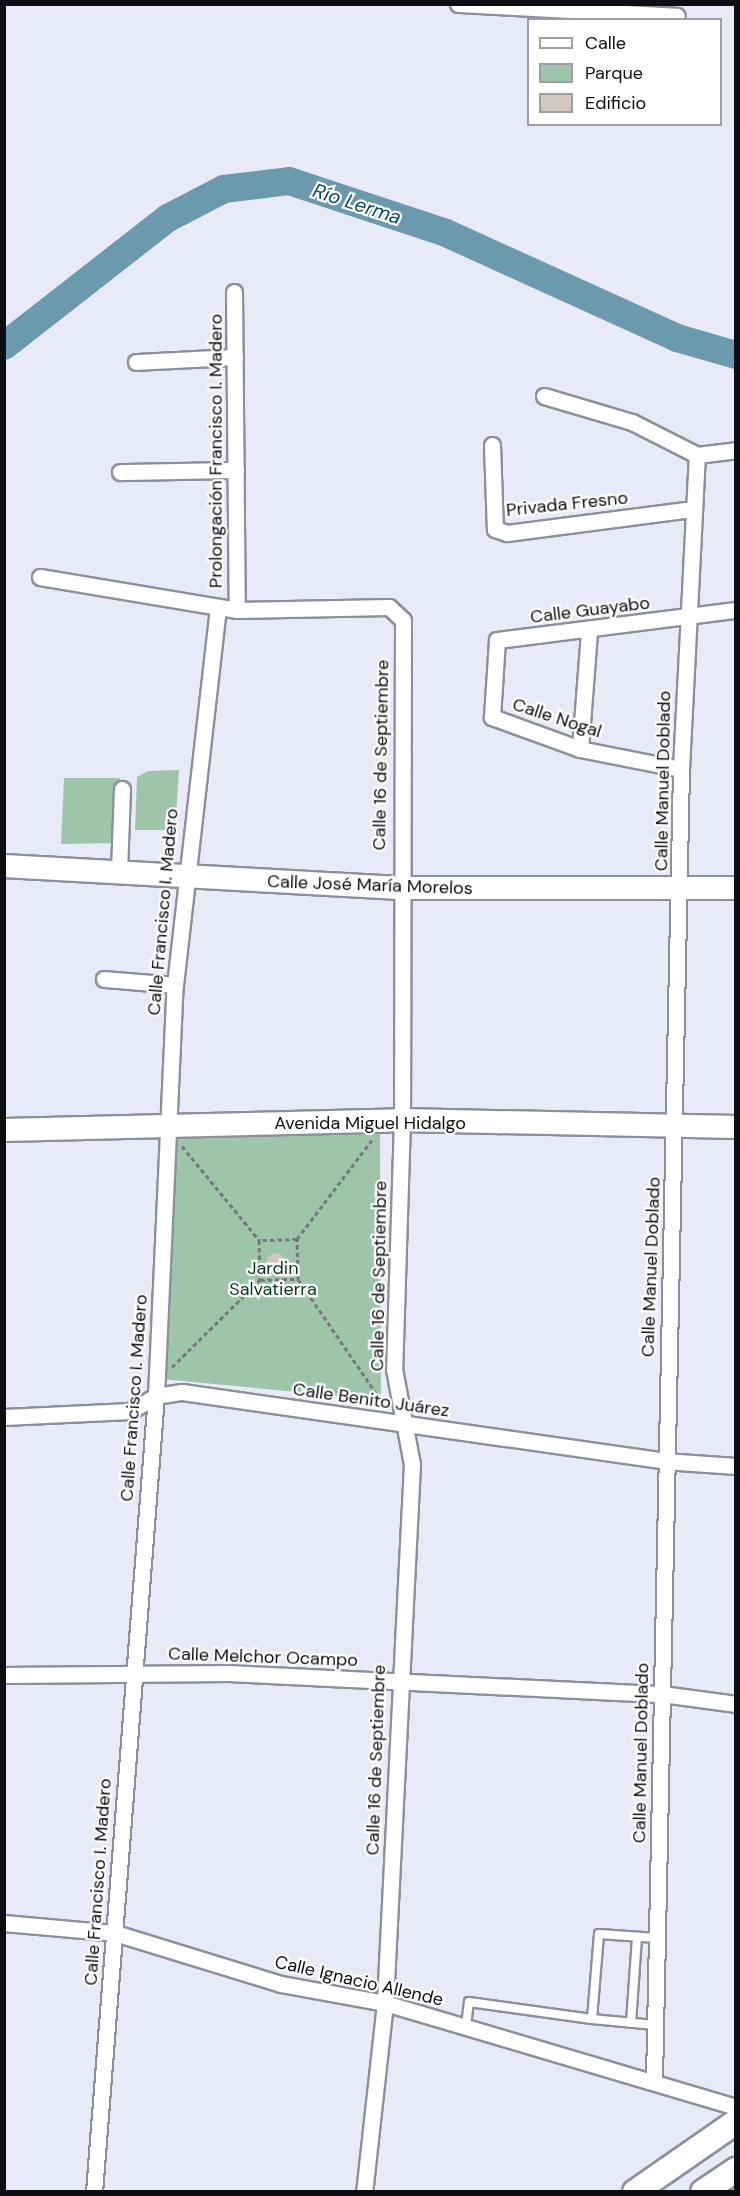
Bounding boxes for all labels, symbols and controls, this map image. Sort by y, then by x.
legend [527,18,722,126]
text: Calle [585,31,626,55]
text: Parque [585,61,643,85]
text: Edificio [585,91,646,115]
water label: Río Lerma [310,178,404,230]
street label: Prolongación Francisco I. Madero [205,314,227,588]
street label: Privada Fresno [505,487,629,521]
street label: Calle Guayabo [529,592,651,628]
street label: Calle 16 de Septiembre [369,659,393,851]
street label: Calle Manuel Doblado [651,691,675,871]
street label: Calle Nogal [510,693,604,743]
street label: Calle Francisco I. Madero [143,808,183,1016]
street label: Calle José María Morelos [267,871,473,899]
street label: Avenida Miguel Hidalgo [274,1112,466,1134]
street label: Calle Manuel Doblado [637,1176,665,1358]
street label: Calle 16 de Septiembre [367,1180,391,1372]
park label: Jardin Salvatierra [229,1258,317,1300]
street label: Calle Francisco I. Madero [116,1294,152,1502]
street label: Calle Benito Juárez [291,1378,451,1422]
street label: Calle Melchor Ocampo [168,1643,358,1671]
street label: Calle Manuel Doblado [629,1663,653,1843]
street label: Calle 16 de Septiembre [362,1664,390,1856]
street label: Calle Francisco I. Madero [80,1778,116,1986]
street label: Calle Ignacio Allende [273,1951,445,2011]

